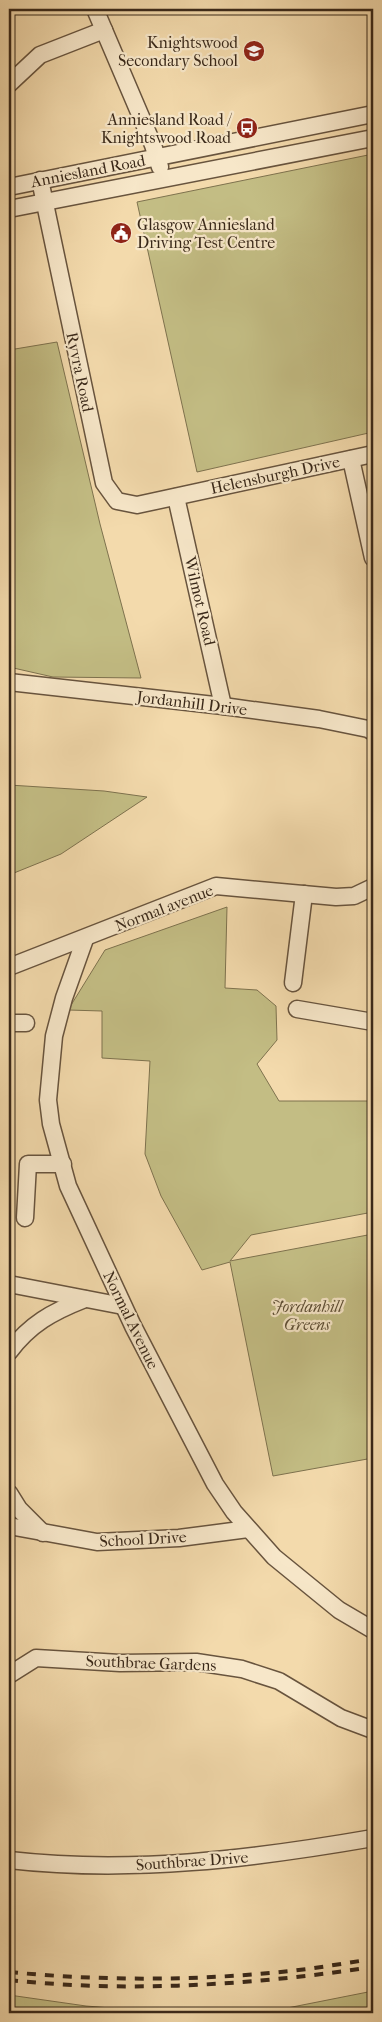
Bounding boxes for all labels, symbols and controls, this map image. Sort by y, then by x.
place label: Knightswood Secondary School [118,33,239,70]
school or university icon: Knightswood Secondary School [242,39,266,63]
place label: Anniesland Road / Knightswood Road [101,110,233,147]
bus stop icon: Anniesland Road / Knightswood Road [235,116,259,140]
street label: Anniesland Road [28,151,147,192]
place label: Glasgow Anniesland Driving Test Centre [137,215,275,252]
public building icon: Glasgow Anniesland Driving Test Centre [109,221,133,245]
street label: Ryvra Road [62,331,98,414]
street label: Helensburgh Drive [209,452,342,498]
street label: Wilmot Road [180,554,220,648]
street label: Jordanhill Drive [134,687,248,719]
street label: Normal avenue [112,880,216,935]
street label: Normal Avenue [99,1268,163,1372]
park label: Jordanhill Greens [272,1297,344,1334]
street label: School Drive [99,1527,187,1551]
street label: Southbrae Gardens [85,1651,217,1675]
street label: Southbrae Drive [135,1848,249,1874]

